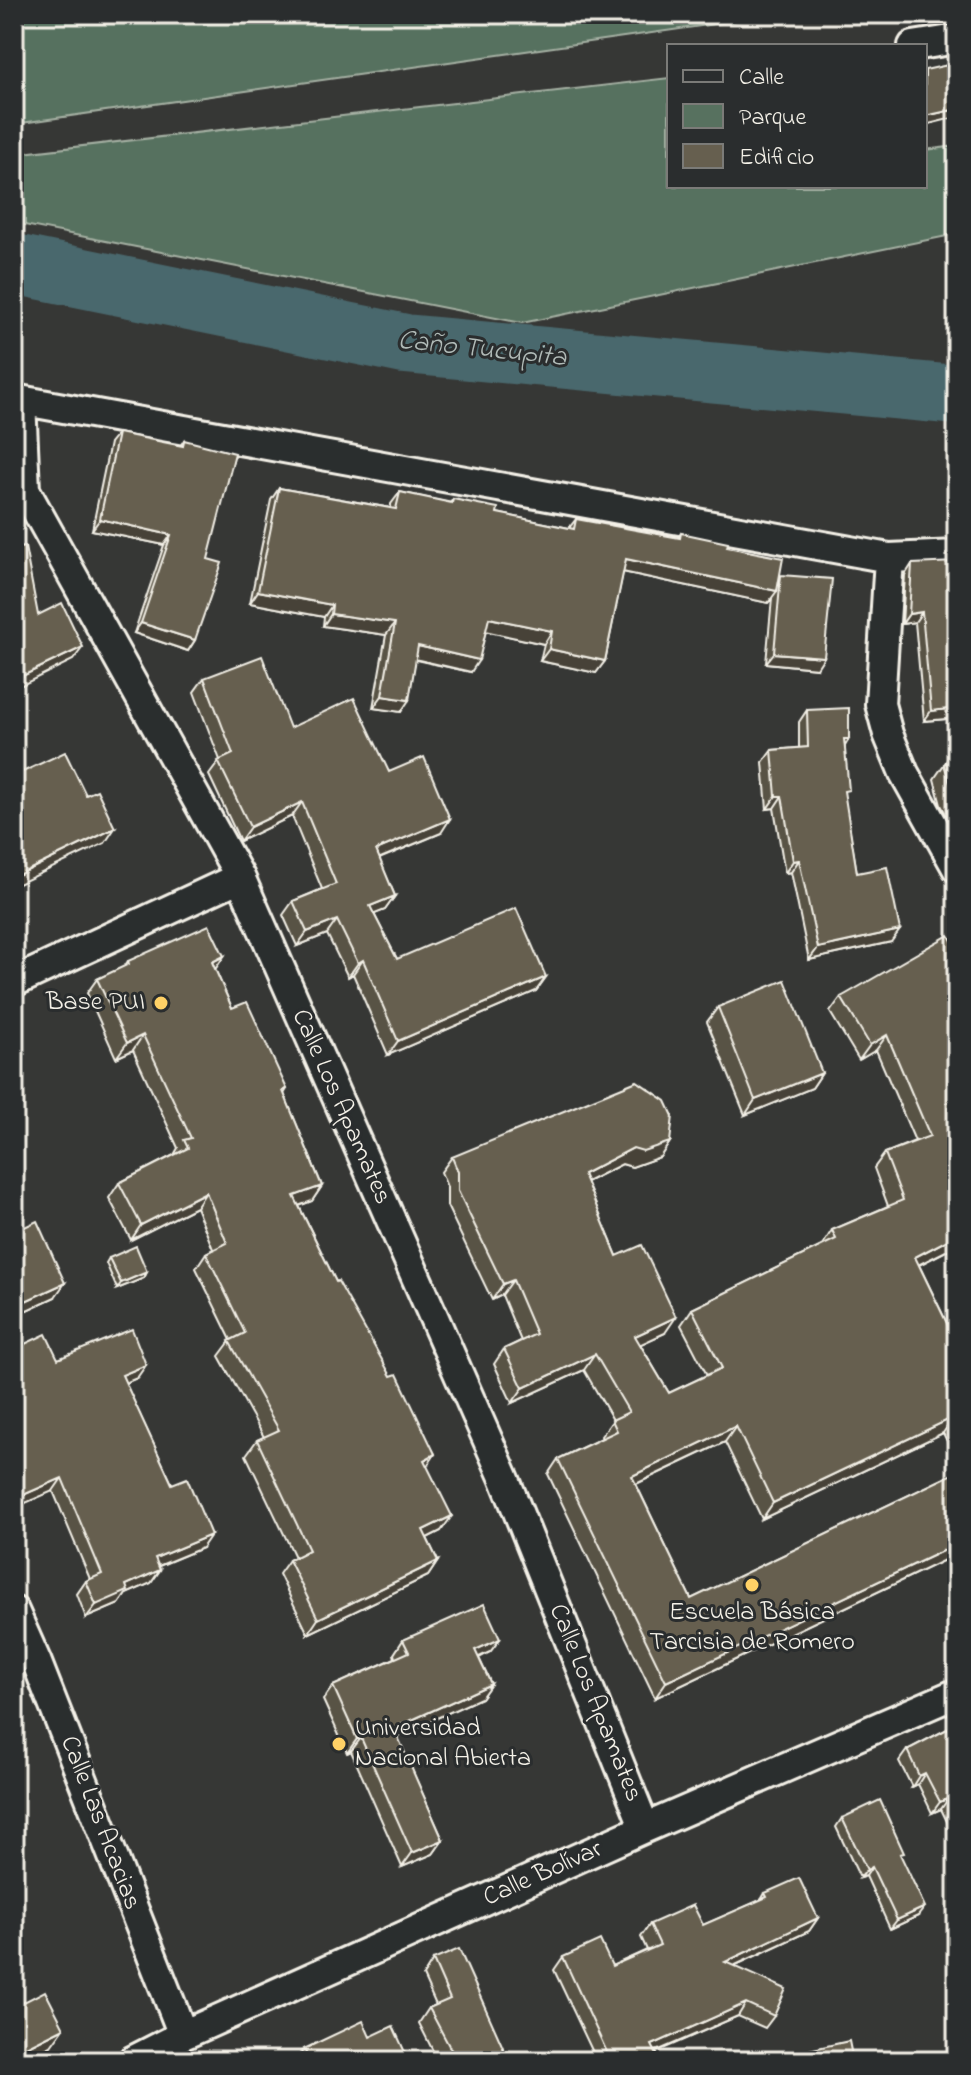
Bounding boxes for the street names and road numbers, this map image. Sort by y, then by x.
street label: Calle Los Apamates [281,1003,401,1211]
street label: Calle Los Apamates [538,1598,652,1808]
street label: Calle Las Acacias [49,1730,151,1916]
street label: Calle Bolívar [477,1831,609,1917]

